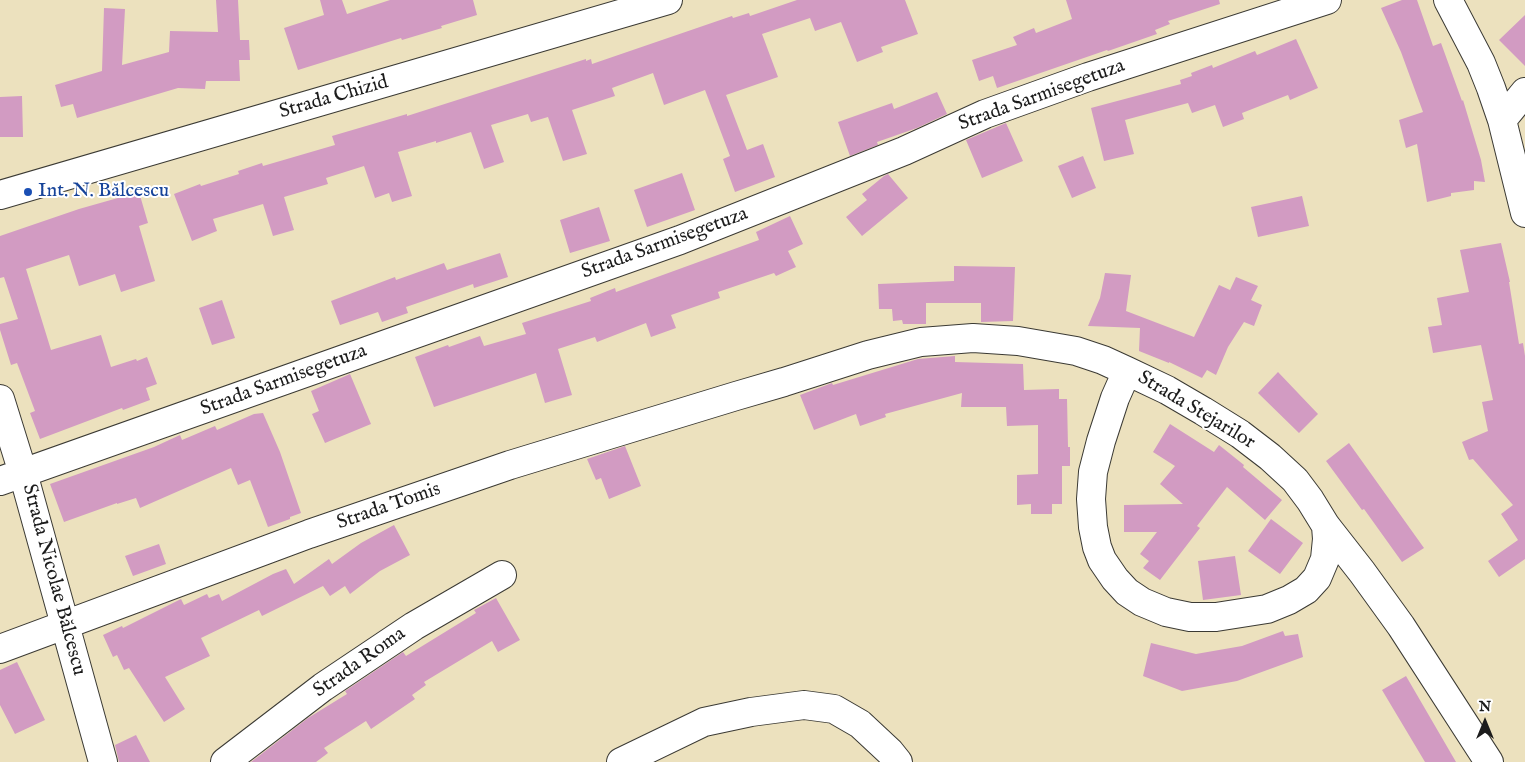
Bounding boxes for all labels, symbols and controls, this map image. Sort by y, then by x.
street label: Strada Sarmisegetuza [956,55,1128,137]
street label: Strada Chizid [277,71,391,125]
place label: Int. N. Bălcescu [38,180,169,204]
marker: Int. N. Bălcescu [22,186,34,198]
street label: Strada Sarmisegetuza [579,203,751,285]
street label: Strada Sarmisegetuza [198,340,370,422]
street label: Strada Stejarilor [1133,367,1259,455]
street label: Strada Tomis [334,478,444,536]
street label: Strada Nicolae Bălcescu [16,482,90,678]
street label: Strada Roma [309,623,411,703]
north arrow [1460,697,1510,747]
text: N [1479,698,1491,716]

